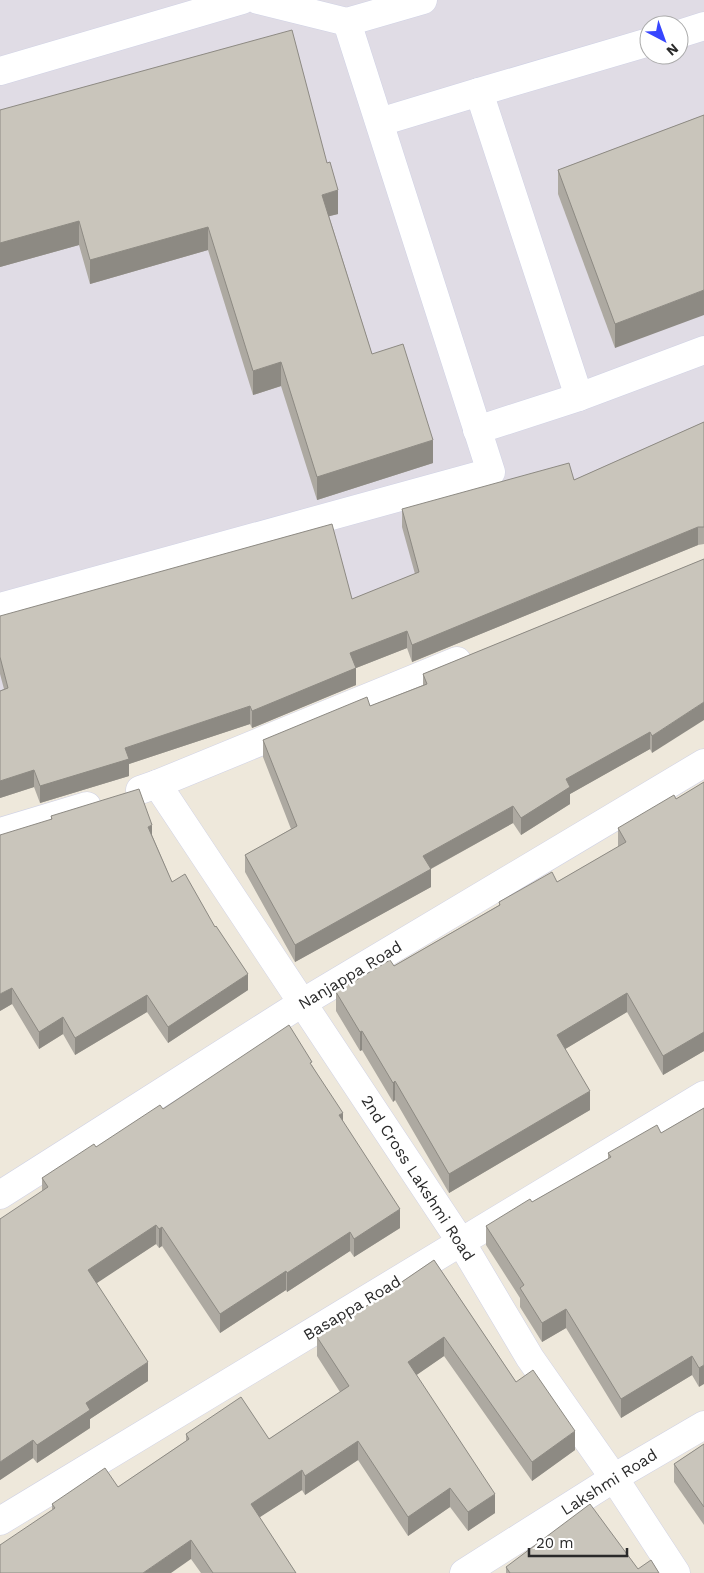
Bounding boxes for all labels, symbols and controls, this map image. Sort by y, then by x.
north arrow [639,15,689,65]
text: N [663,40,682,59]
street label: Nanjappa Road [295,937,405,1013]
street label: 2nd Cross Lakshmi Road [357,1092,479,1264]
street label: Basappa Road [300,1271,404,1345]
street label: Lakshmi Road [557,1445,661,1519]
scale bar [529,1526,626,1558]
text: 20 m [536,1534,574,1552]

